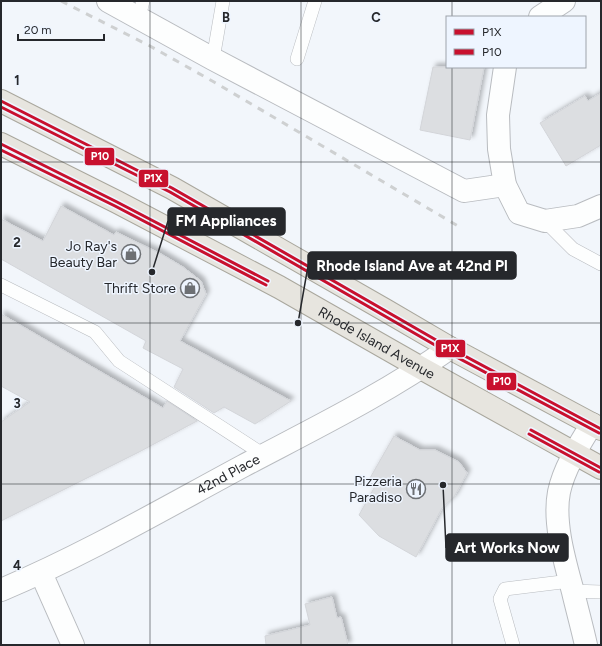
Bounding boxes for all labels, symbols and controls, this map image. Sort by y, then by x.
text: B [222,10,230,25]
text: C [371,10,381,25]
scale bar [18,16,104,42]
legend [446,16,586,68]
text: 20 m [24,23,52,37]
text: P1X [482,25,502,39]
text: P10 [482,45,502,59]
text: 1 [14,73,20,88]
line badge: P10 [84,147,115,166]
text: P10 [91,150,109,163]
line badge: P1X [138,169,169,188]
text: P1X [144,172,163,185]
callout: FM Appliances [168,208,285,235]
text: FM Appliances [175,212,277,230]
text: 2 [13,235,21,250]
place label: Jo Ray's Beauty Bar [49,238,117,271]
shop icon: Jo Ray's Beauty Bar [120,243,142,265]
callout: Rhode Island Ave at 42nd Pl [308,252,516,279]
text: Rhode Island Ave at 42nd Pl [316,257,508,275]
shop icon: Thrift Store [179,277,201,299]
place label: Thrift Store [104,280,176,297]
street label: Rhode Island Avenue [315,303,438,383]
line badge: P1X [435,339,466,358]
text: P1X [441,342,460,355]
line badge: P10 [486,372,517,391]
text: P10 [493,375,511,388]
text: 3 [13,396,21,411]
street label: 42nd Place [193,450,263,498]
place label: Pizzeria Paradiso [349,473,402,506]
restaurant icon: Pizzeria Paradiso [405,478,427,500]
callout: Art Works Now [446,534,568,561]
text: Art Works Now [454,539,560,557]
text: 4 [13,558,21,573]

